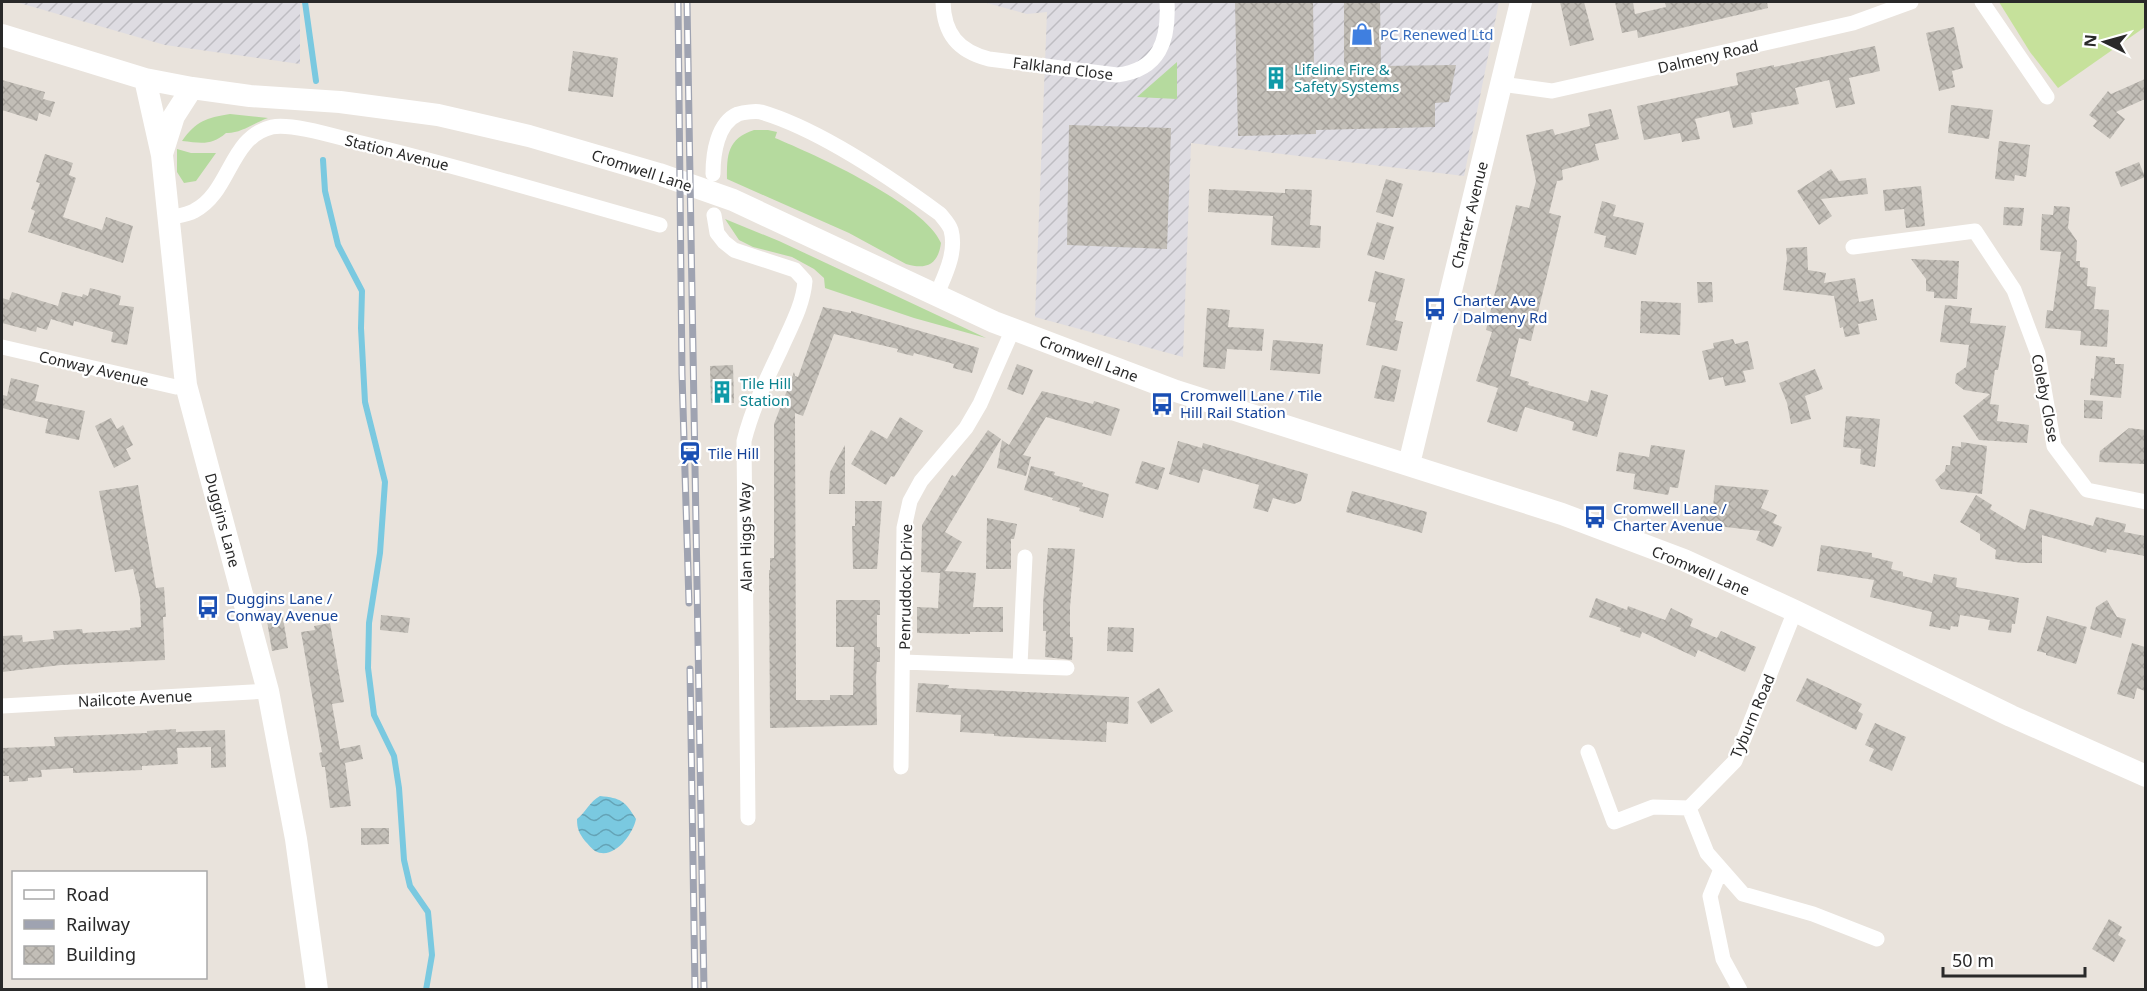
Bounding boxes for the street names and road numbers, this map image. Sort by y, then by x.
street label: Dalmeny Road [1656,35,1760,77]
street label: Falkland Close [1012,52,1114,84]
street label: Station Avenue [343,129,451,175]
street label: Cromwell Lane [589,144,695,196]
street label: Charter Avenue [1446,159,1492,271]
street label: Cromwell Lane [1037,330,1141,386]
street label: Conway Avenue [37,346,151,390]
street label: Coleby Close [2028,352,2064,444]
street label: Duggins Lane [201,471,245,569]
street label: Alan Higgs Way [734,482,756,592]
street label: Penruddock Drive [894,524,916,650]
street label: Cromwell Lane [1649,540,1753,600]
street label: Tyburn Road [1725,671,1779,761]
street label: Nailcote Avenue [77,685,193,711]

